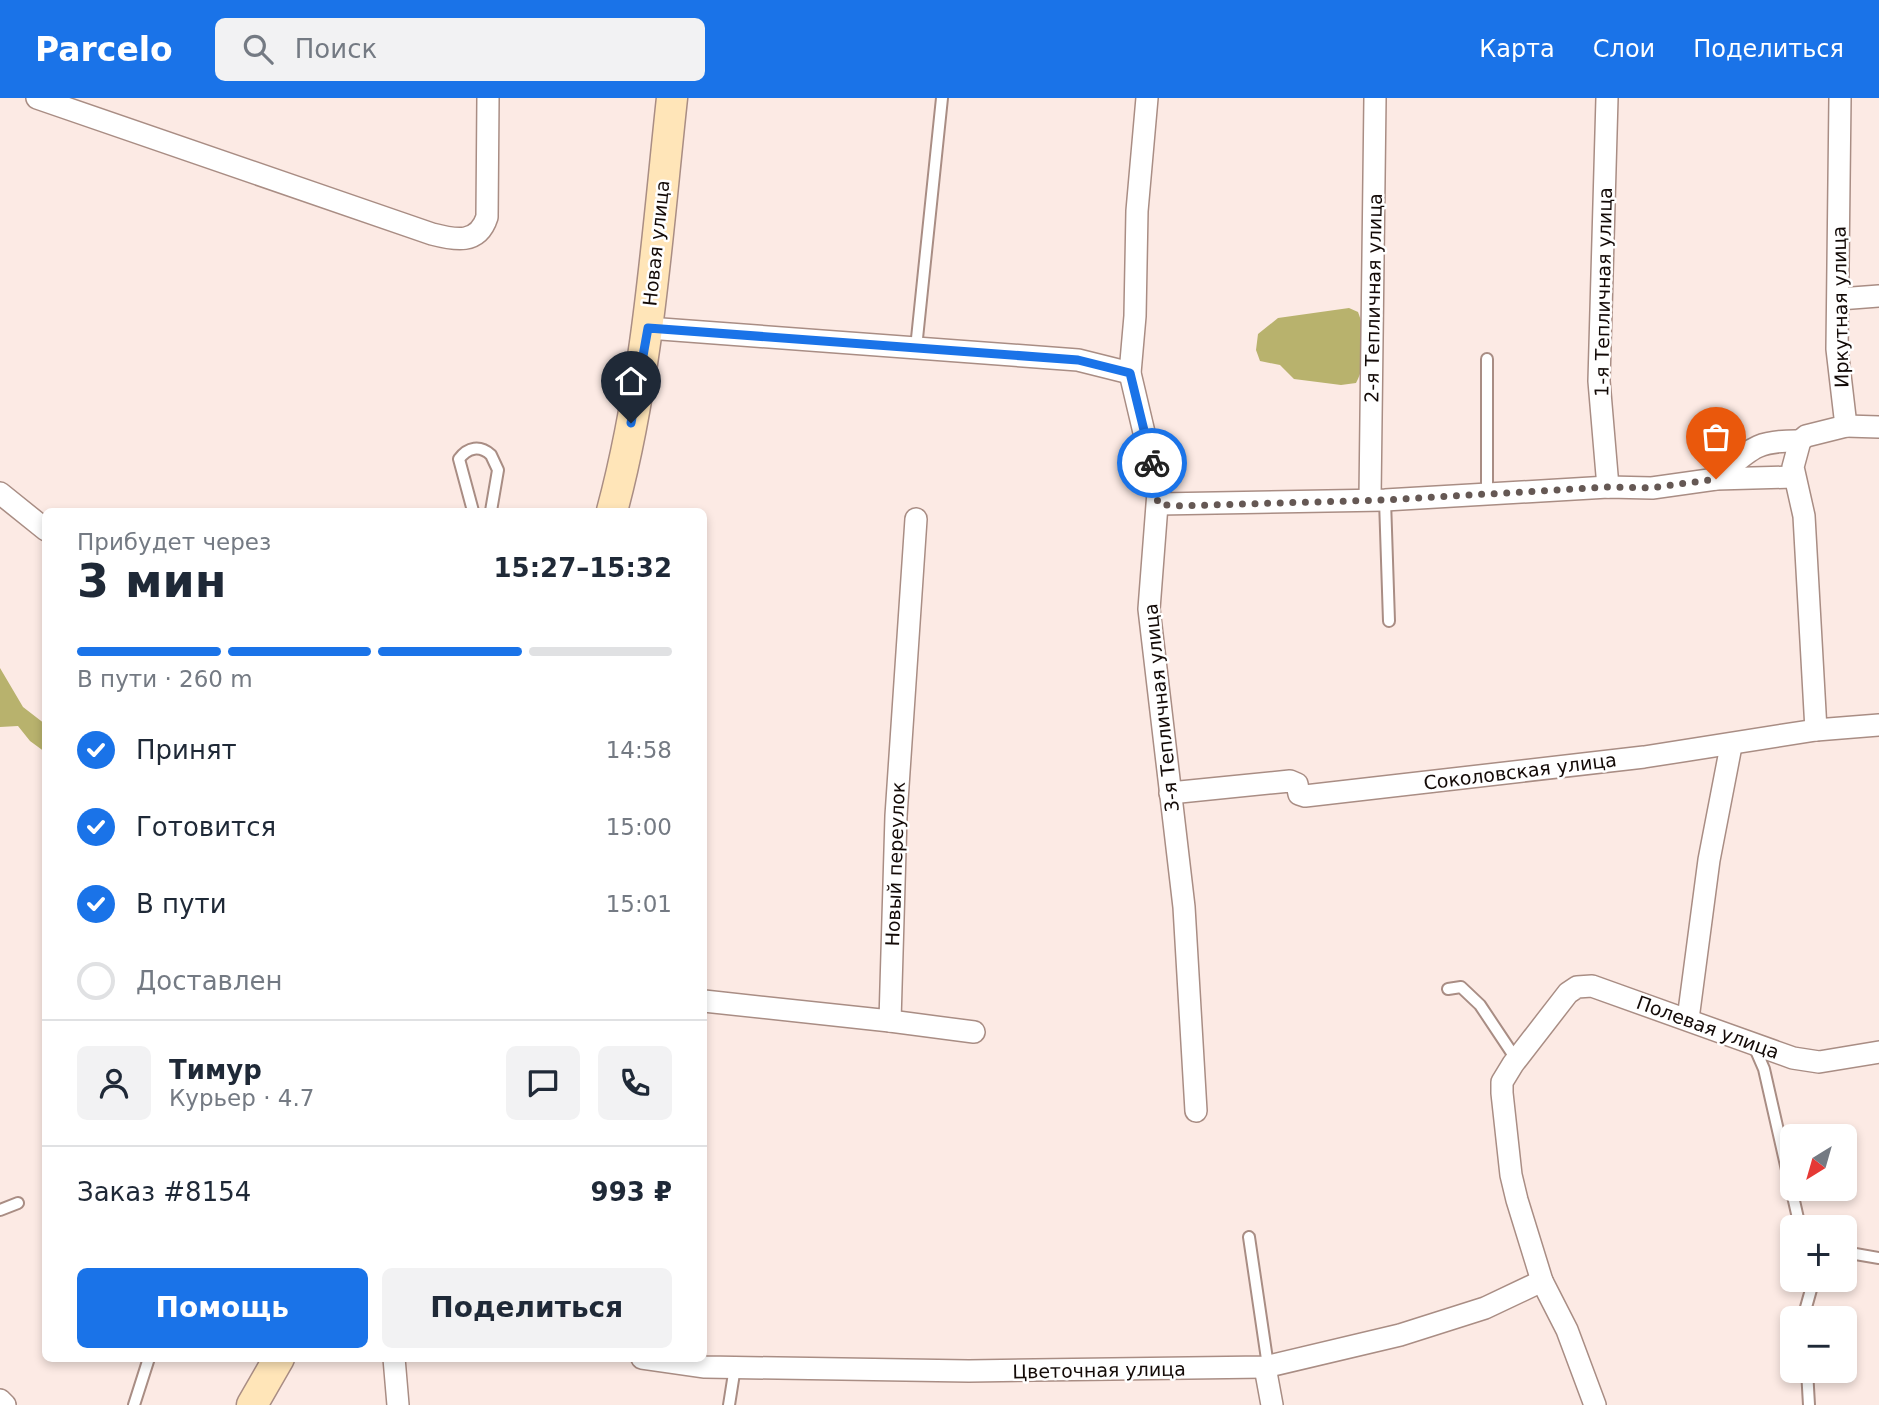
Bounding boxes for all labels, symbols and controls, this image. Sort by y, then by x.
search box [215,18,705,81]
text: Parcelo [35,30,173,69]
icon: search [239,30,277,68]
text: Поиск [295,34,377,64]
text: Карта [1479,35,1555,63]
text: Слои [1593,35,1655,63]
text: Поделиться [1693,35,1844,63]
street label: Новая улица [638,179,674,307]
street label: 1-я Тепличная улица [1590,187,1616,397]
street label: 2-я Тепличная улица [1360,193,1386,403]
street label: Иркутная улица [1828,226,1852,388]
pin [601,351,661,423]
icon: home [612,362,650,400]
pin [1686,407,1746,479]
icon: bag [1697,418,1735,456]
courier [1117,428,1187,498]
icon: bike [1133,444,1171,482]
text: Прибудет через [77,529,271,555]
text: 15:27–15:32 [493,553,672,583]
text: 3 мин [77,554,227,608]
street label: 3-я Тепличная улица [1139,603,1183,813]
text: В пути · 260 m [77,666,253,692]
icon: check [77,731,115,769]
text: Принят [136,735,237,765]
text: 14:58 [606,737,672,763]
street label: Соколовская улица [1422,748,1618,794]
street label: Новый переулок [881,781,909,947]
icon: check [77,808,115,846]
text: Готовится [136,812,276,842]
text: 15:00 [606,814,672,840]
icon: check [77,885,115,923]
text: В пути [136,889,227,919]
text: 15:01 [606,891,672,917]
text: Доставлен [136,966,283,996]
street label: Полевая улица [1634,991,1782,1063]
button: person [77,1046,151,1120]
button: chat [506,1046,580,1120]
button: phone [598,1046,672,1120]
text: Тимур [169,1055,262,1085]
text: Курьер · 4.7 [169,1085,314,1111]
north arrow [1780,1124,1857,1200]
map controls [1780,1124,1857,1383]
text: Заказ #8154 [77,1177,251,1207]
text: 993 ₽ [591,1177,672,1207]
button: + [1780,1215,1857,1292]
button: Помощь [77,1268,368,1348]
button: Поделиться [382,1268,672,1348]
button: − [1780,1306,1857,1383]
street label: Цветочная улица [1012,1357,1186,1383]

